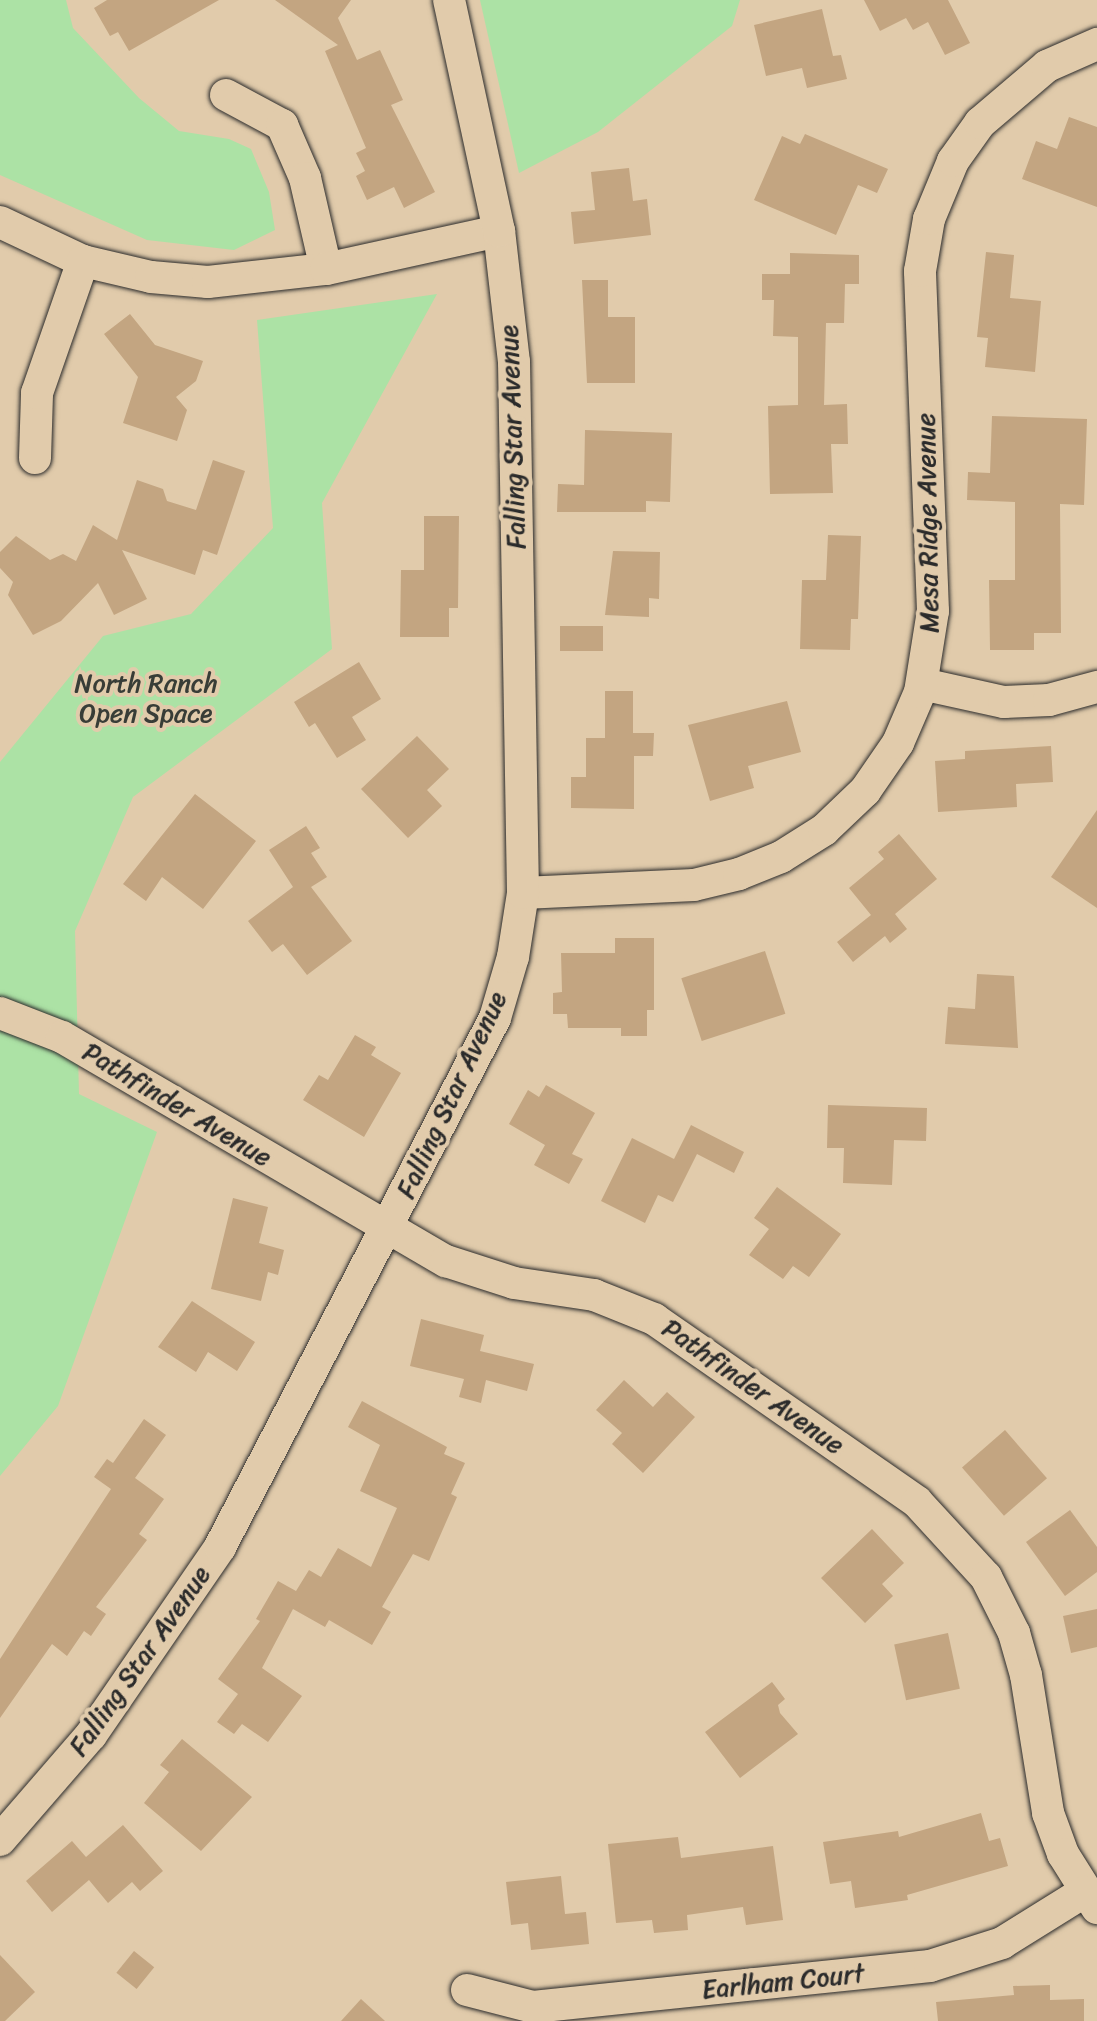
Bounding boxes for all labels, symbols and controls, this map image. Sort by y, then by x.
street label: Falling Star Avenue [493,324,533,550]
street label: Mesa Ridge Avenue [910,413,946,633]
park label: North Ranch Open Space [74,668,218,730]
street label: Falling Star Avenue [390,987,514,1203]
street label: Pathfinder Avenue [77,1036,277,1174]
street label: Pathfinder Avenue [656,1313,850,1461]
street label: Falling Star Avenue [63,1560,217,1762]
street label: Earlham Court [700,1958,866,2006]

